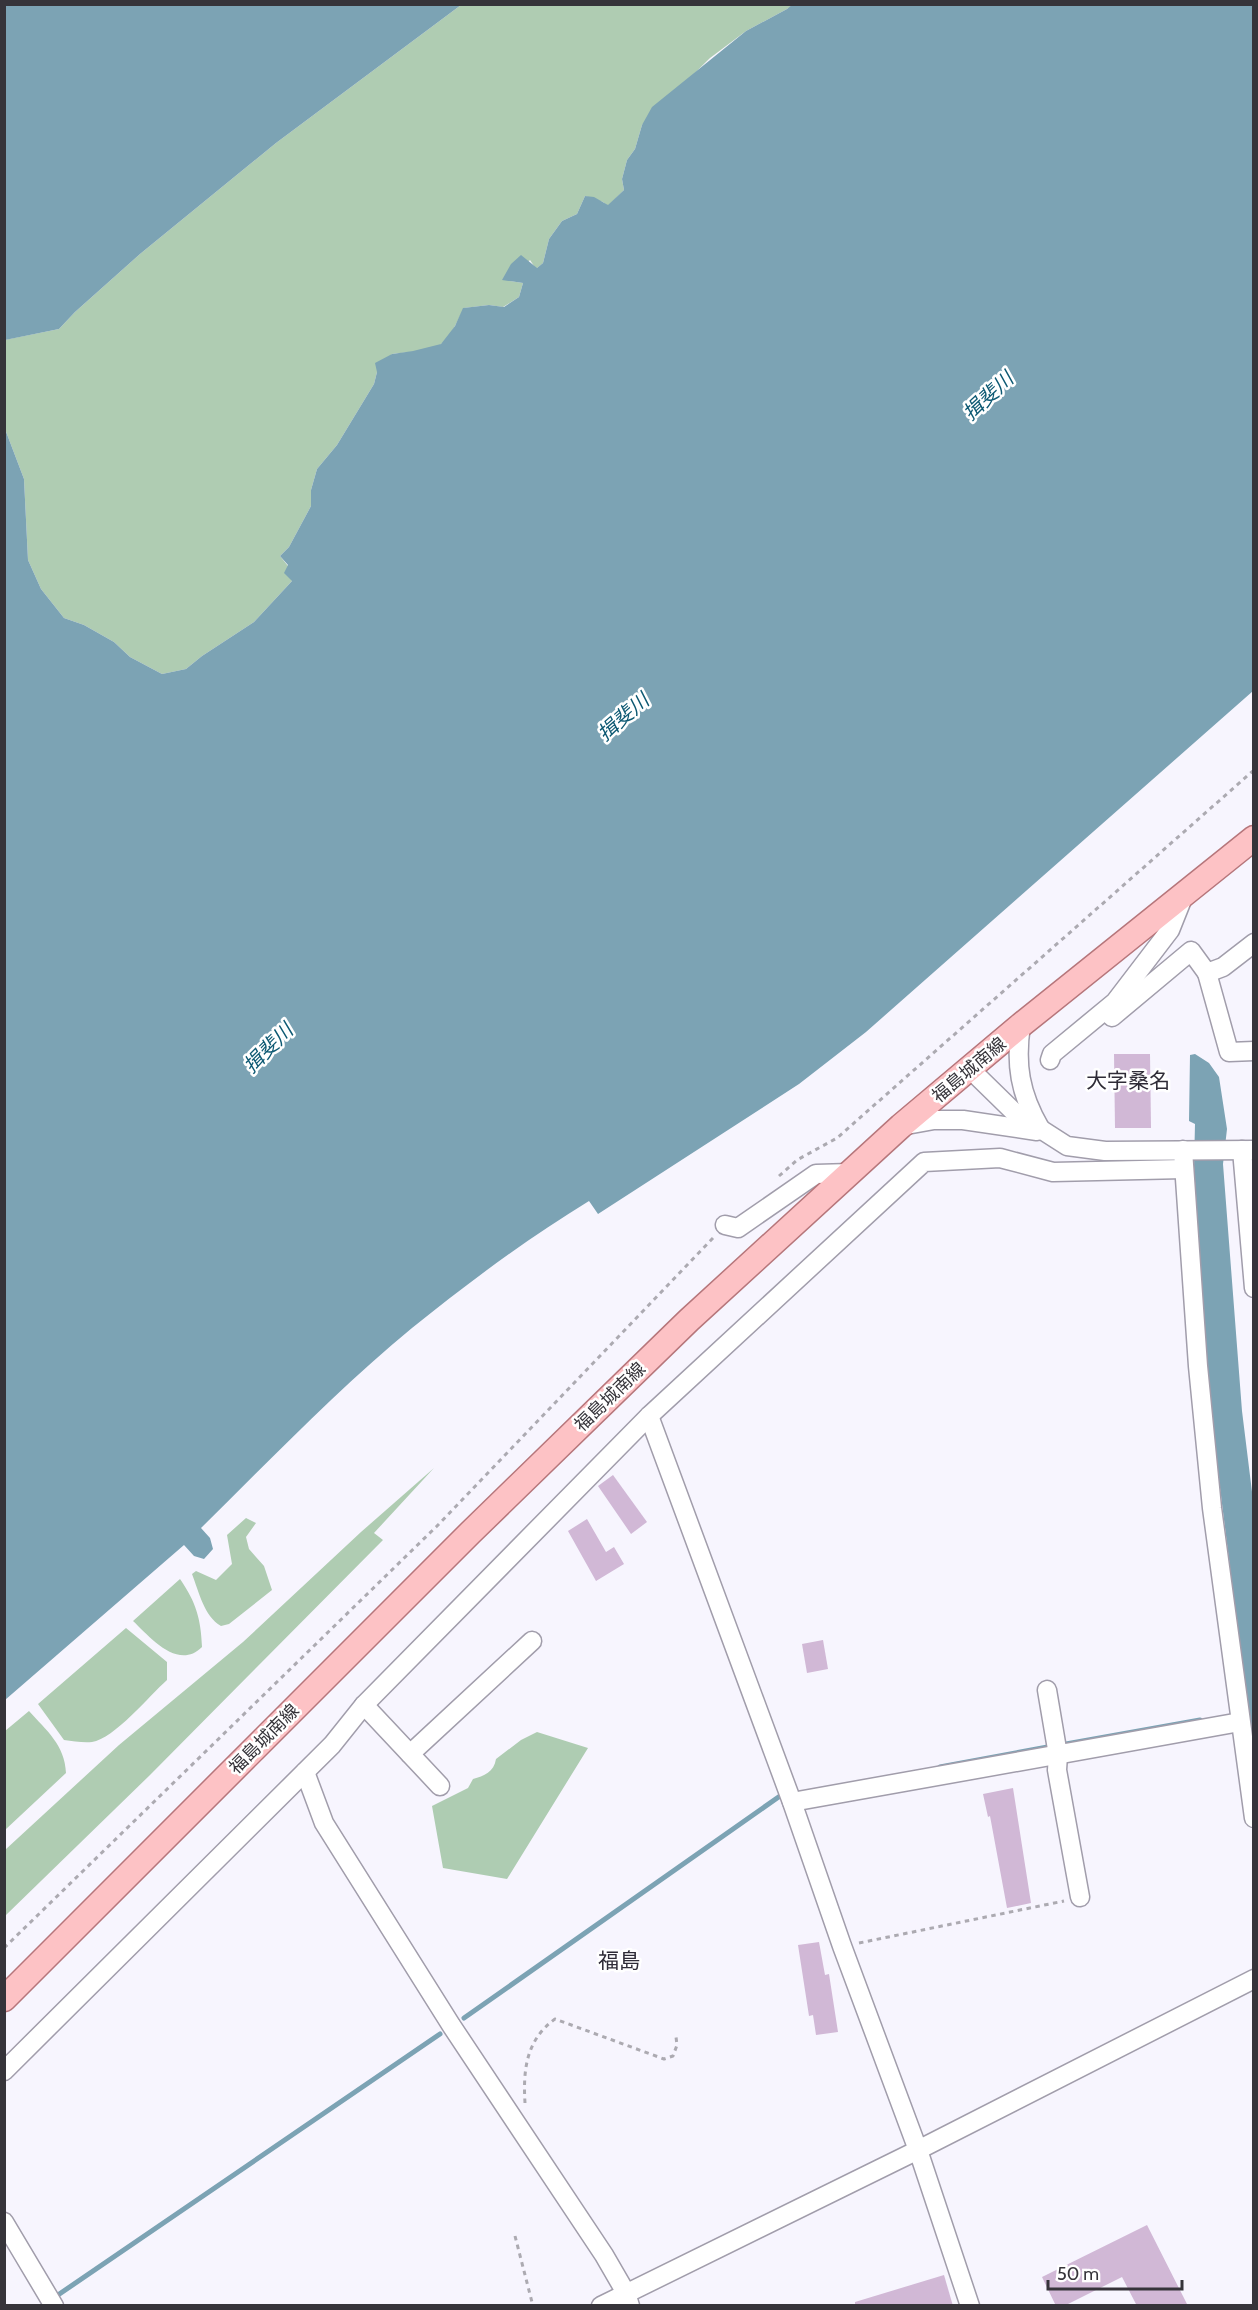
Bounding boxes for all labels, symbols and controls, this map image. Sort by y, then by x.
water label: 揖斐川 [958,365,1020,425]
water label: 揖斐川 [592,687,655,746]
water label: 揖斐川 [238,1017,299,1078]
street label: 福島城南線 [927,1033,1011,1107]
district label: 大字桑名 [1086,1068,1170,1093]
street label: 福島城南線 [570,1358,650,1436]
street label: 福島城南線 [224,1699,304,1779]
district label: 福島 [598,1948,640,1973]
scale bar [1048,2253,1182,2291]
text: 50 m [1057,2263,1099,2285]

